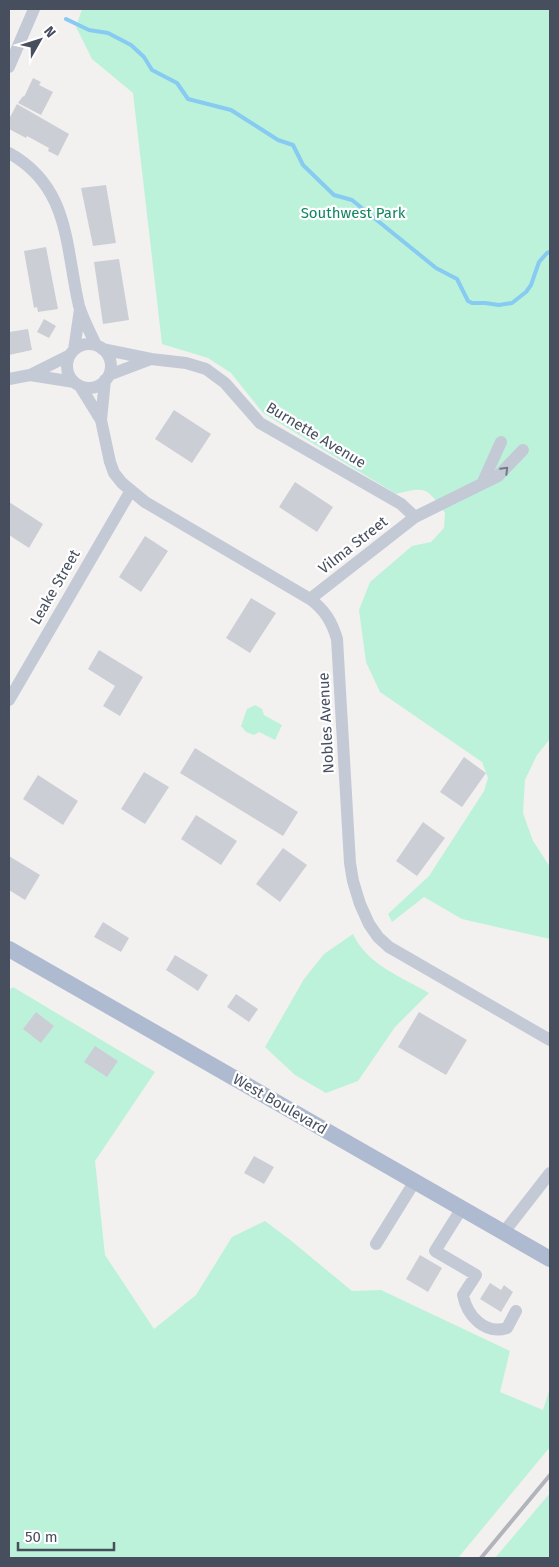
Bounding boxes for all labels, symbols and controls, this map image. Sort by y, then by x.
north arrow [15,15,65,65]
text: N [40,23,59,41]
park label: Southwest Park [301,204,406,222]
street label: Burnette Avenue [263,398,369,472]
one-way arrow [499,467,508,476]
street label: Vilma Street [315,512,392,578]
street label: Leake Street [26,546,84,628]
street label: Nobles Avenue [314,672,338,774]
street label: West Boulevard [230,1070,330,1138]
scale bar [18,1520,114,1552]
text: 50 m [25,1528,58,1546]

